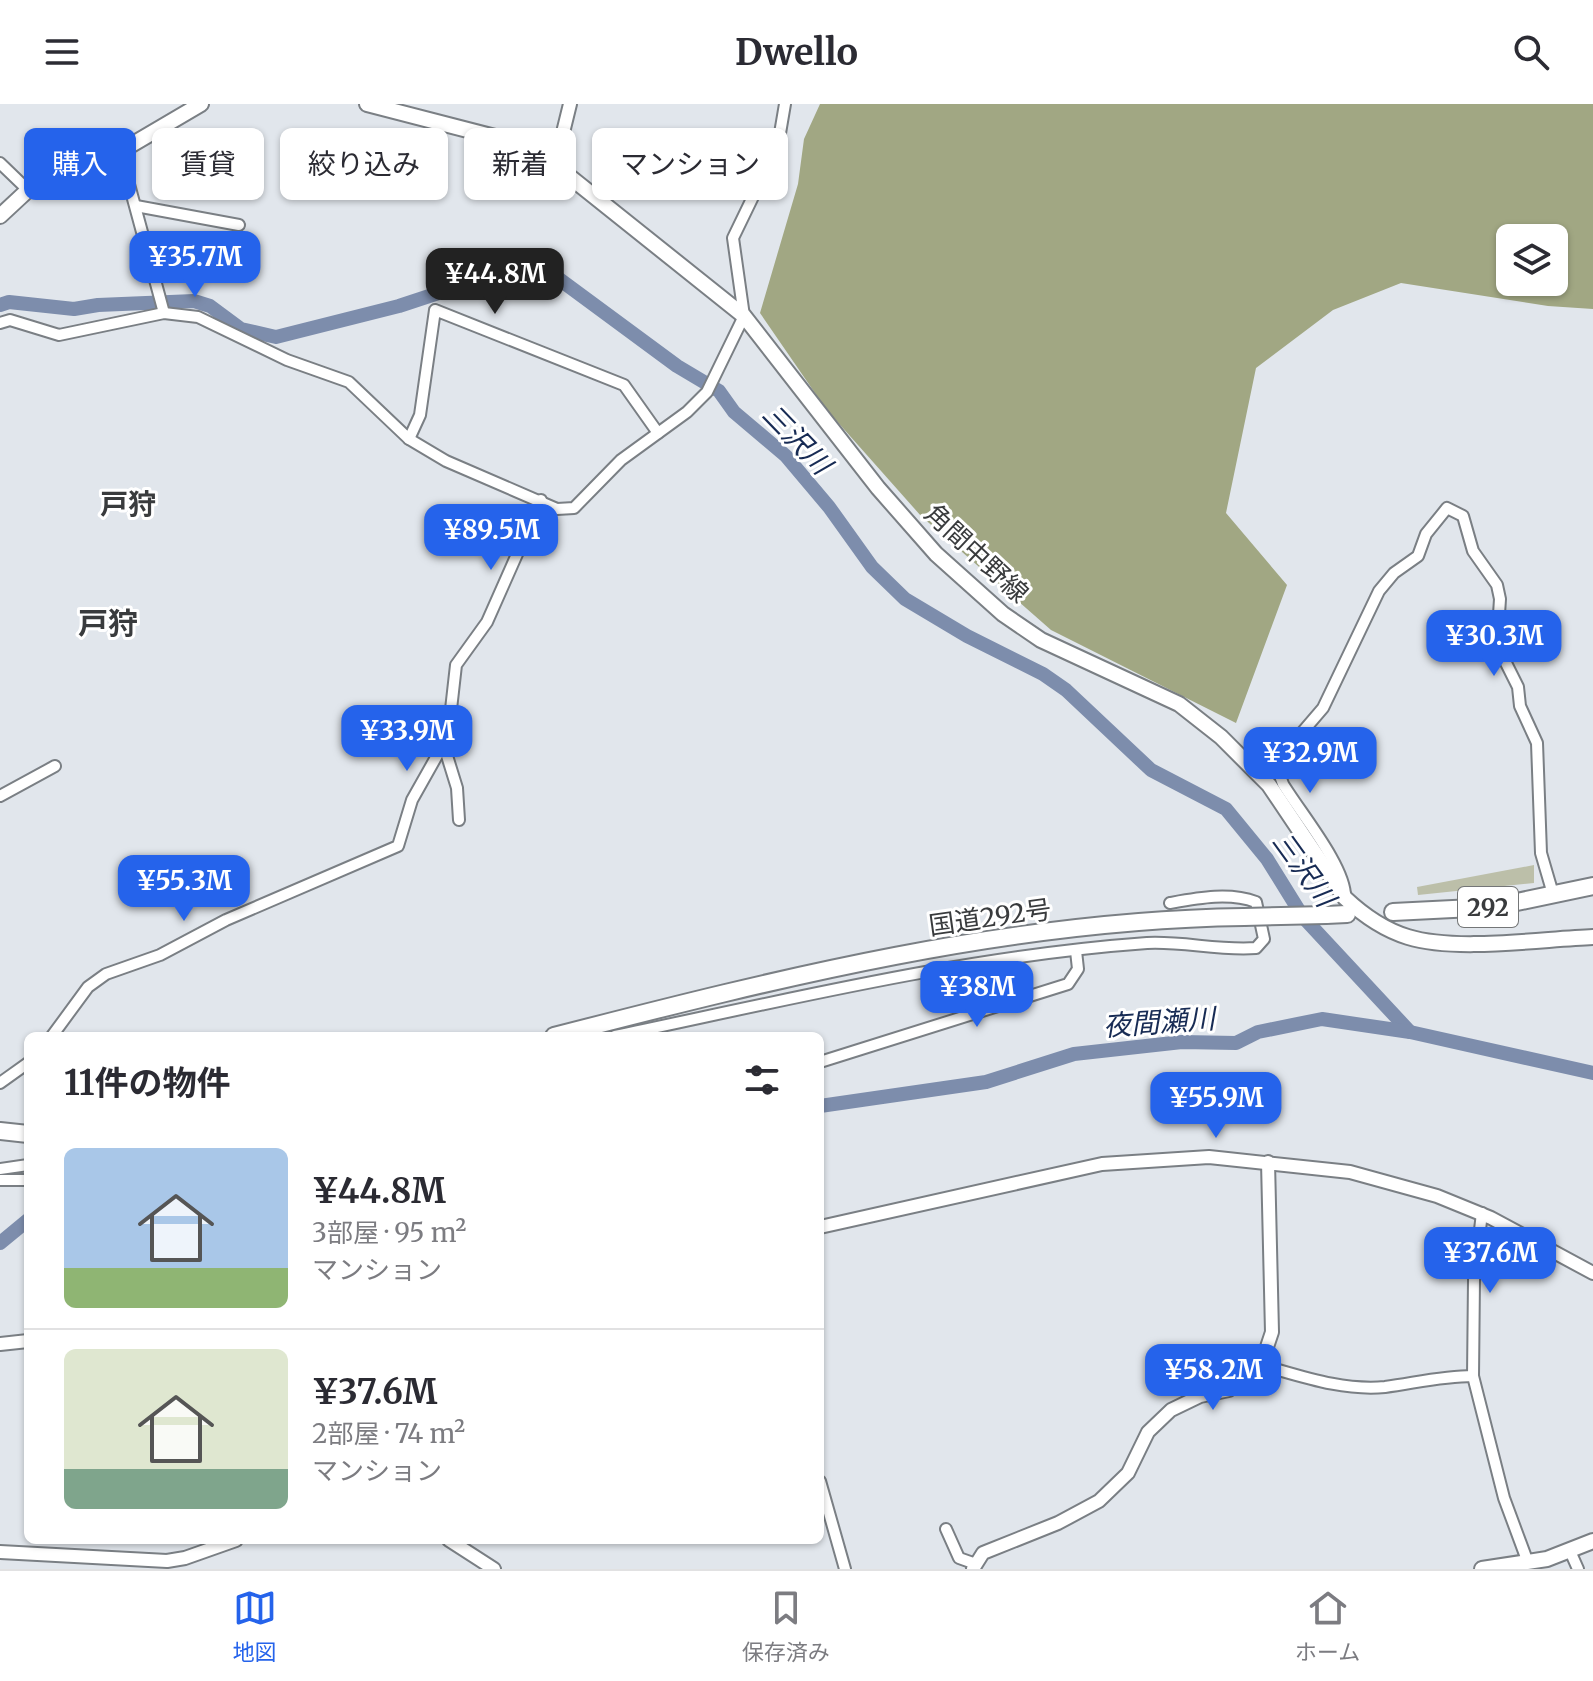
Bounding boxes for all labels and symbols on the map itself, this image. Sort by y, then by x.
pin: ¥35.7M [130,231,260,299]
pin: ¥44.8M [430,248,560,316]
water label: 三沢川 [755,396,841,484]
district label: 戸狩 [100,486,156,522]
street label: 角間中野線 [918,497,1036,609]
pin: ¥89.5M [426,504,556,572]
district label: 戸狩 [78,604,138,642]
pin: ¥30.3M [1429,610,1559,678]
pin: ¥33.9M [342,705,472,773]
pin: ¥32.9M [1245,727,1375,795]
water label: 三沢川 [1265,824,1345,916]
pin: ¥55.3M [119,855,249,923]
road number: 292 [1458,887,1518,927]
street label: 国道292号 [927,892,1053,942]
pin: ¥38M [930,961,1024,1029]
water label: 夜間瀬川 [1102,1000,1219,1044]
pin: ¥55.9M [1151,1072,1281,1140]
pin: ¥37.6M [1425,1227,1555,1295]
pin: ¥58.2M [1148,1344,1278,1412]

